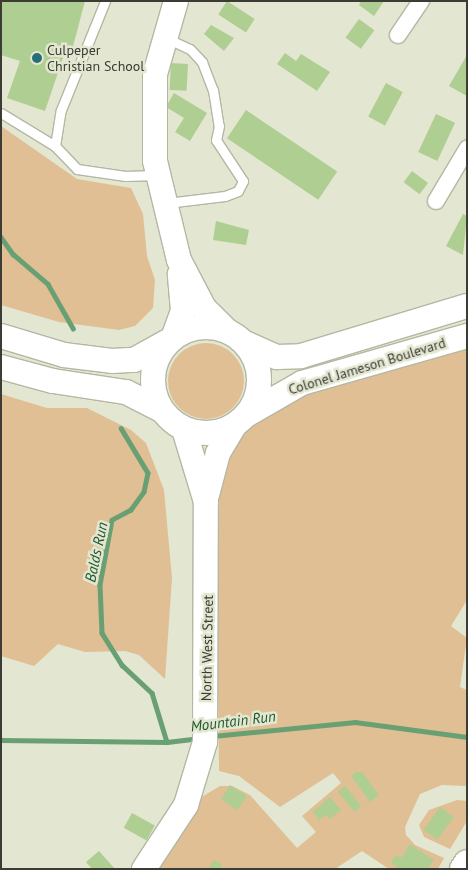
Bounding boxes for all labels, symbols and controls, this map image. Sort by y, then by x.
place label: Culpeper Christian School [47,42,144,74]
marker: Culpeper Christian School [31,52,43,64]
street label: Colonel Jameson Boulevard [286,334,448,398]
water label: Balds Run [81,520,111,584]
street label: North West Street [198,595,216,701]
water label: Mountain Run [189,707,277,735]

